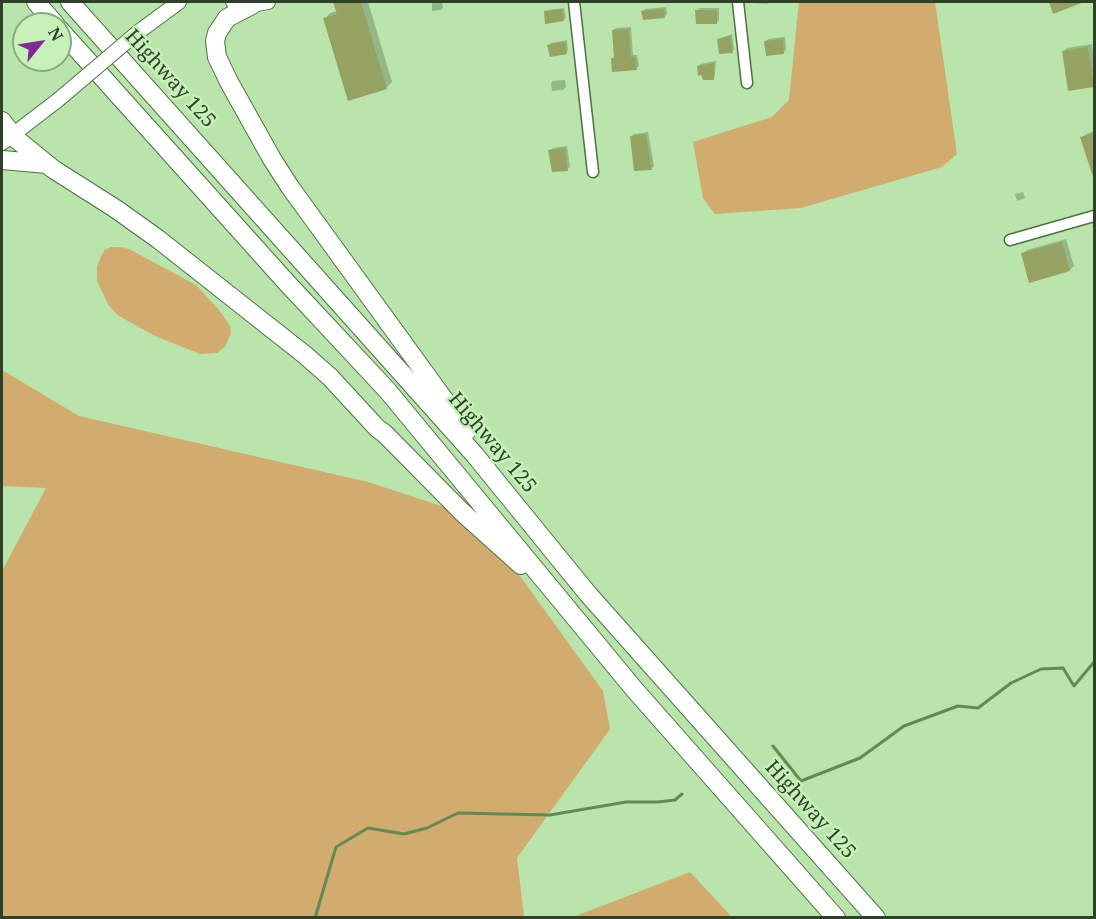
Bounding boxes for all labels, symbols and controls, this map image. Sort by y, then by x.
north arrow [12,12,72,72]
text: N [43,23,69,45]
street label: Highway 125 [120,25,220,133]
street label: Highway 125 [443,388,541,498]
street label: Highway 125 [760,756,860,864]

